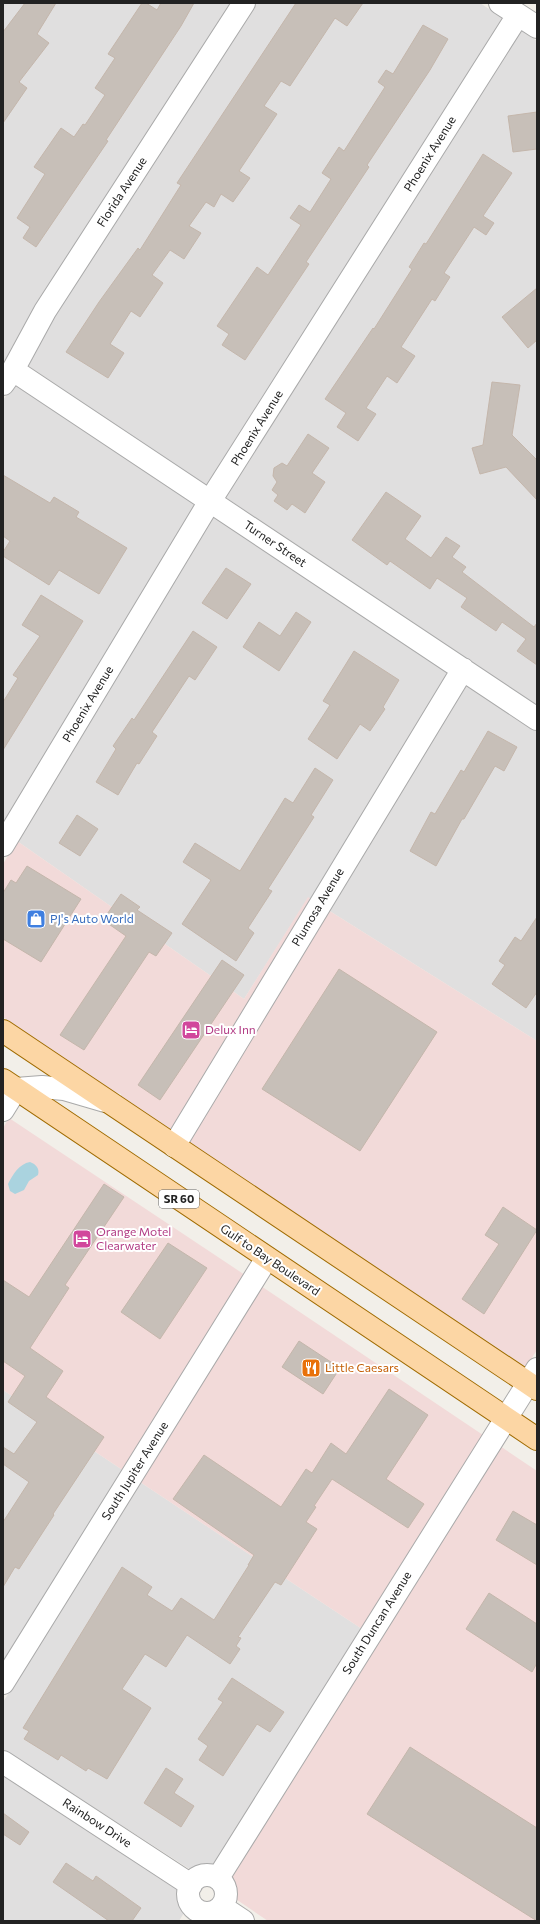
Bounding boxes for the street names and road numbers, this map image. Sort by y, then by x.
street label: Phoenix Avenue [400,113,458,194]
street label: Florida Avenue [93,154,149,229]
street label: Phoenix Avenue [227,387,285,468]
street label: Turner Street [242,517,310,569]
street label: Phoenix Avenue [59,663,115,744]
street label: Plumosa Avenue [288,865,346,948]
road number: SR 60 [159,1190,199,1208]
street label: Gulf to Bay Boulevard [218,1221,323,1298]
street label: South Jupiter Avenue [98,1419,171,1523]
street label: South Duncan Avenue [339,1568,414,1677]
street label: Rainbow Drive [61,1795,135,1850]

